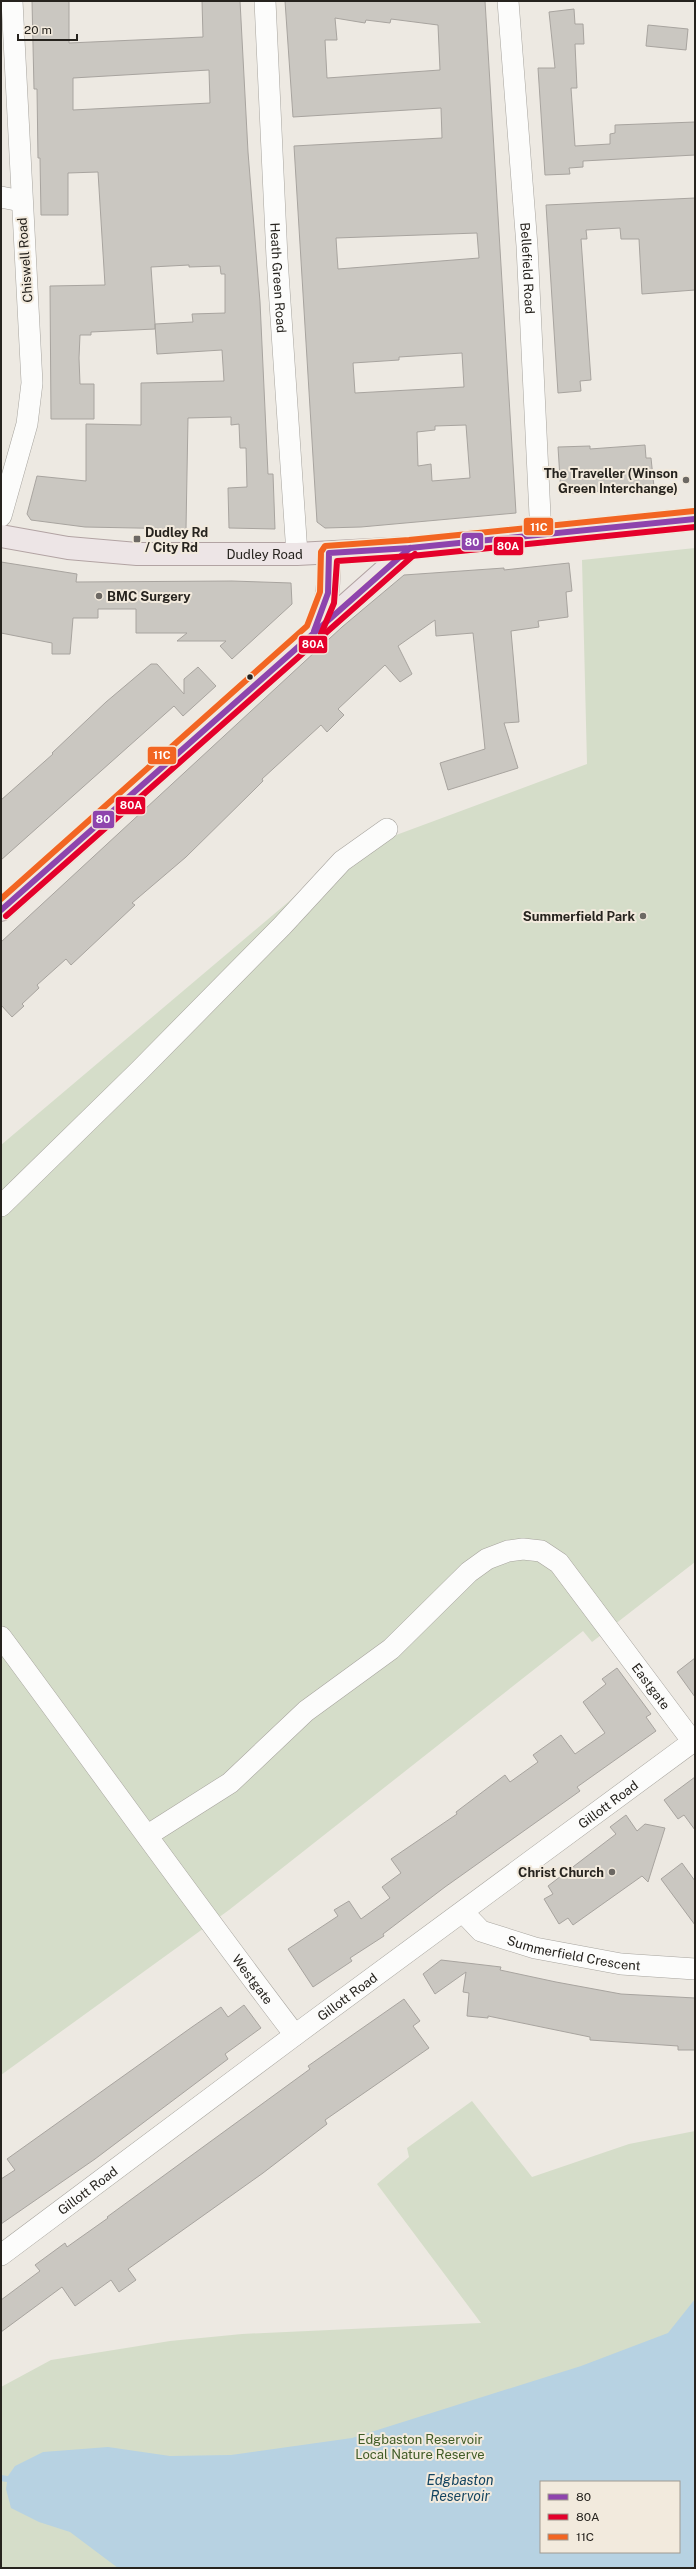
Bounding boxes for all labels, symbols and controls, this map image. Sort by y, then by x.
scale bar [18,16,77,42]
text: 20 m [24,23,52,37]
street label: Chiswell Road [15,217,35,303]
street label: Heath Green Road [268,222,290,333]
street label: Bellefield Road [518,222,538,314]
place label: The Traveller (Winson Green Interchange) [544,466,678,496]
marker: The Traveller (Winson Green Interchange) [681,475,691,485]
line badge: 11C [523,517,554,536]
text: 11C [530,521,548,533]
place label: Dudley Rd / City Rd [145,525,208,555]
line badge: 80 [461,532,484,551]
marker: Dudley Rd / City Rd [132,534,142,544]
text: 80 [465,536,479,548]
line badge: 80A [493,536,524,556]
text: 80A [497,540,519,552]
street label: Dudley Road [227,546,303,562]
place label: BMC Surgery [107,589,191,604]
marker: BMC Surgery [94,591,104,601]
line badge: 80A [298,635,328,654]
text: 80A [302,638,324,650]
unlabelled marker [245,672,255,682]
line badge: 11C [147,746,177,765]
text: 11C [153,749,171,761]
line badge: 80A [115,796,146,815]
text: 80A [120,799,142,811]
line badge: 80 [92,810,115,829]
text: 80 [96,813,110,825]
place label: Summerfield Park [523,909,635,924]
marker: Summerfield Park [638,911,648,921]
street label: Eastgate [629,1660,673,1712]
street label: Gillott Road [575,1777,641,1831]
place label: Christ Church [518,1865,604,1880]
marker: Christ Church [607,1867,617,1877]
street label: Summerfield Crescent [505,1932,641,1973]
street label: Westgate [230,1952,276,2007]
street label: Gillott Road [314,1970,380,2024]
street label: Gillott Road [55,2163,120,2217]
park label: Edgbaston Reservoir Local Nature Reserve [355,2432,485,2462]
water label: Edgbaston Reservoir [426,2472,494,2504]
legend [540,2481,680,2553]
text: 80 [576,2490,591,2504]
text: 80A [576,2510,600,2524]
text: 11C [576,2530,594,2544]

